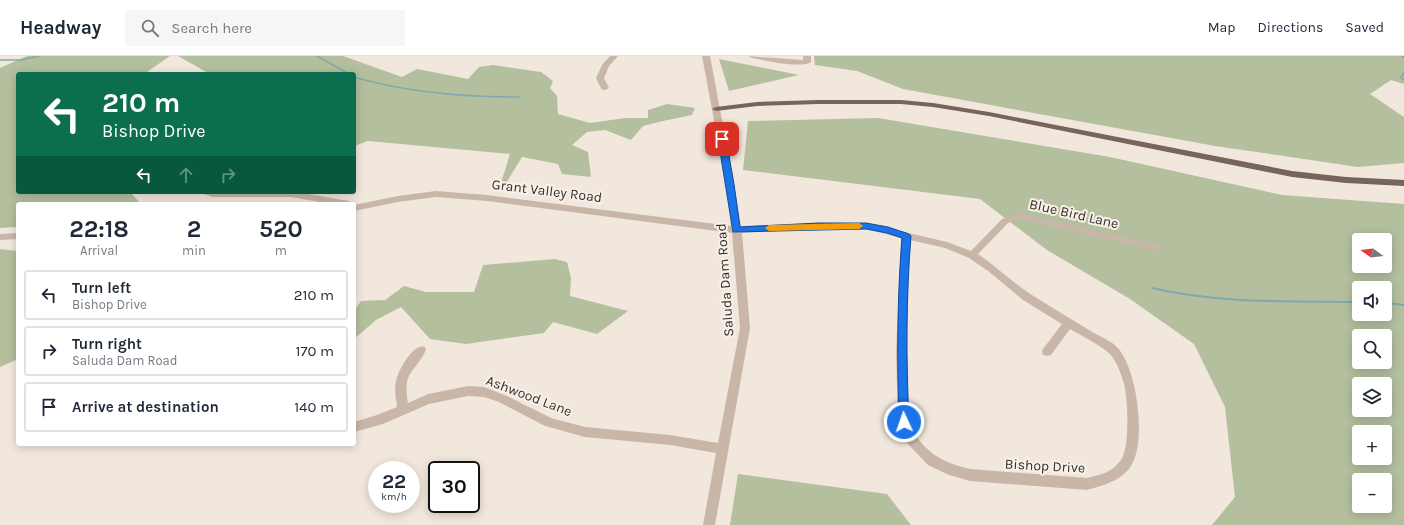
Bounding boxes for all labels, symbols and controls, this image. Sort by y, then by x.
search box [125,10,405,46]
text: Headway [20,17,101,39]
icon: search [139,17,161,39]
text: Search here [171,19,252,37]
text: Map [1208,19,1236,36]
text: Directions [1258,19,1323,36]
text: Saved [1345,19,1384,36]
text: 210 m [102,86,180,119]
icon: left [36,88,88,140]
text: Bishop Drive [102,120,206,142]
pin [705,122,739,156]
icon: arrive [711,128,733,150]
icon: left [133,164,155,186]
icon: ahead [175,164,197,186]
icon: right [217,164,239,186]
street label: Grant Valley Road [491,176,603,206]
street label: Blue Bird Lane [1028,195,1120,233]
text: 22:18 [69,215,129,243]
text: 2 [187,215,201,243]
text: 520 [259,215,303,243]
street label: Saluda Dam Road [713,223,737,337]
north arrow [1352,233,1392,273]
map controls [1352,233,1392,513]
text: Arrival [80,243,118,258]
text: min [182,243,206,258]
text: m [275,243,287,258]
text: Turn left [72,279,131,297]
button: sound [1352,281,1392,321]
icon: left [38,284,60,306]
text: 210 m [294,286,334,304]
text: Bishop Drive [72,297,147,312]
button: search [1352,329,1392,369]
text: Turn right [72,335,142,353]
icon: right [38,340,60,362]
text: 170 m [296,342,334,360]
text: Saluda Dam Road [72,353,177,368]
street label: Ashwood Lane [484,372,574,420]
button: layers [1352,377,1392,417]
icon: arrive [38,396,60,418]
text: Arrive at destination [72,398,219,416]
text: 140 m [294,398,334,416]
position arrow [883,401,925,443]
button: + [1352,425,1392,465]
street label: Bishop Drive [1004,455,1086,477]
speed limit sign: 30 [428,461,480,513]
text: 22 [382,470,406,493]
button: − [1352,473,1392,513]
text: km/h [381,491,407,503]

